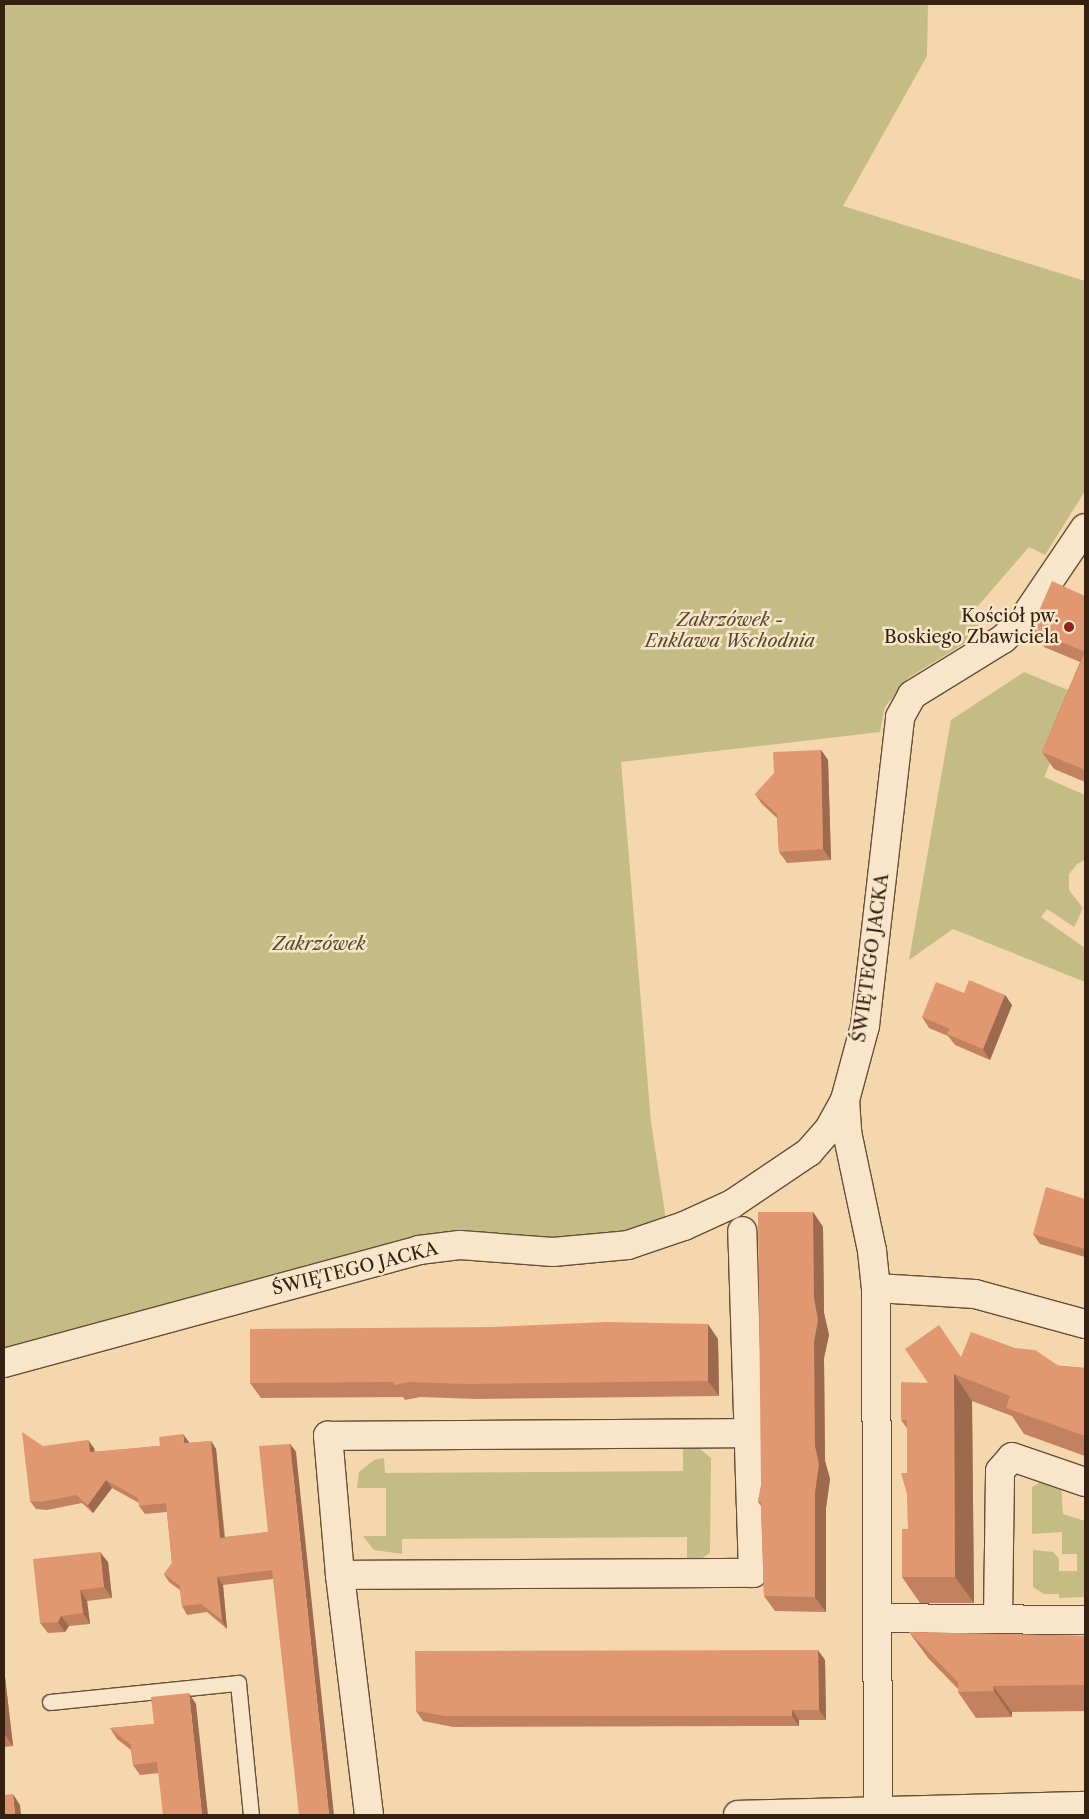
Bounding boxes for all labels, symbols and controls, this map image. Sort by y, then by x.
place label: Kościół pw. Boskiego Zbawiciela [884,606,1059,649]
park label: Zakrzówek - Enklawa Wschodnia [645,610,815,652]
marker: Kościół pw. Boskiego Zbawiciela [1063,621,1075,633]
street label: ŚWIĘTEGO JACKA [848,872,894,1044]
park label: Zakrzówek [272,933,366,955]
street label: ŚWIĘTEGO JACKA [270,1238,440,1300]

